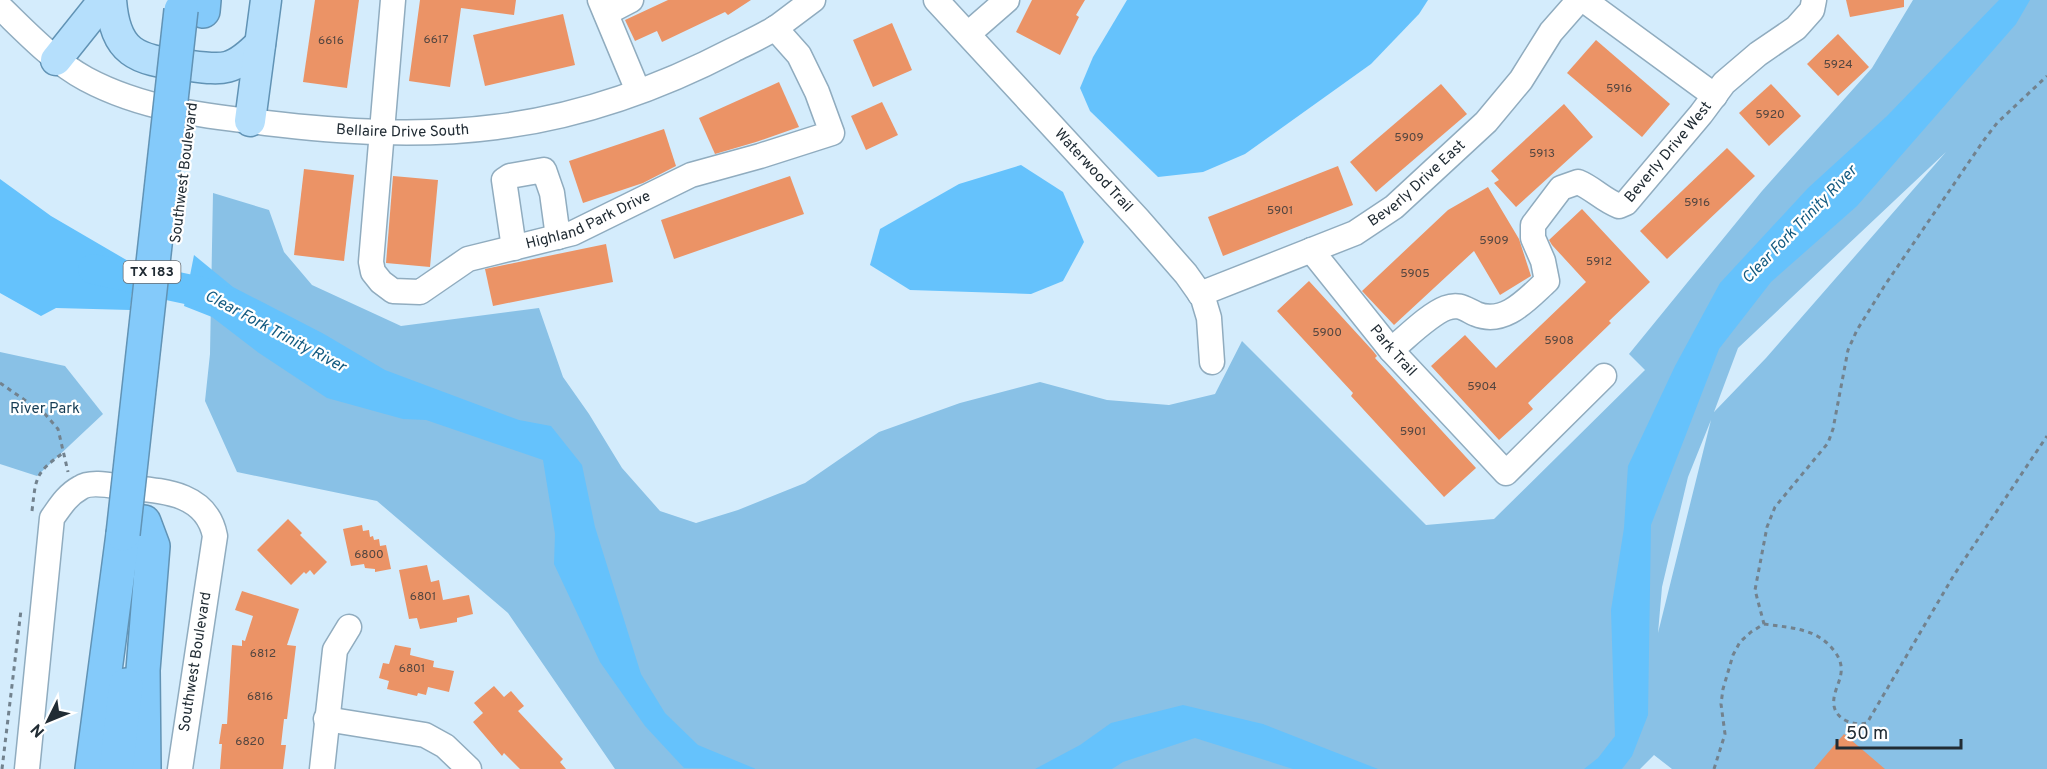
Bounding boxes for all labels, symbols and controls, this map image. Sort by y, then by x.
house number: 6617 [423,32,449,48]
house number: 6616 [318,33,344,49]
house number: 5924 [1823,57,1853,73]
house number: 5916 [1606,81,1632,97]
street label: Beverly Drive West [1621,98,1716,207]
street label: Southwest Boulevard [167,102,203,244]
house number: 5920 [1755,107,1785,123]
street label: Bellaire Drive South [335,120,470,142]
street label: Waterwood Trail [1050,125,1137,216]
house number: 5909 [1394,130,1424,146]
street label: Beverly Drive East [1365,136,1470,231]
house number: 5913 [1529,146,1555,162]
water label: Clear Fork Trinity River [1738,160,1863,288]
street label: Highland Park Drive [524,187,654,254]
house number: 5916 [1684,195,1710,211]
house number: 5901 [1267,203,1293,219]
house number: 5909 [1479,233,1509,249]
house number: 5912 [1586,254,1612,270]
road number: TX 183 [124,261,180,283]
house number: 5905 [1400,266,1430,282]
water label: Clear Fork Trinity River [201,286,351,379]
street label: Park Trail [1365,321,1421,381]
house number: 5900 [1312,325,1342,341]
house number: 5908 [1544,333,1574,349]
house number: 5904 [1467,379,1497,395]
park label: River Park [10,400,80,419]
house number: 5901 [1400,424,1426,440]
house number: 6800 [354,547,384,563]
house number: 6801 [410,589,436,605]
street label: Southwest Boulevard [176,591,216,733]
house number: 6812 [250,646,276,662]
house number: 6801 [399,661,425,677]
house number: 6816 [247,689,273,705]
north arrow [18,691,78,751]
scale bar [1837,712,1962,750]
text: N [27,719,50,741]
text: 50 m [1846,723,1888,746]
house number: 6820 [235,734,265,750]

